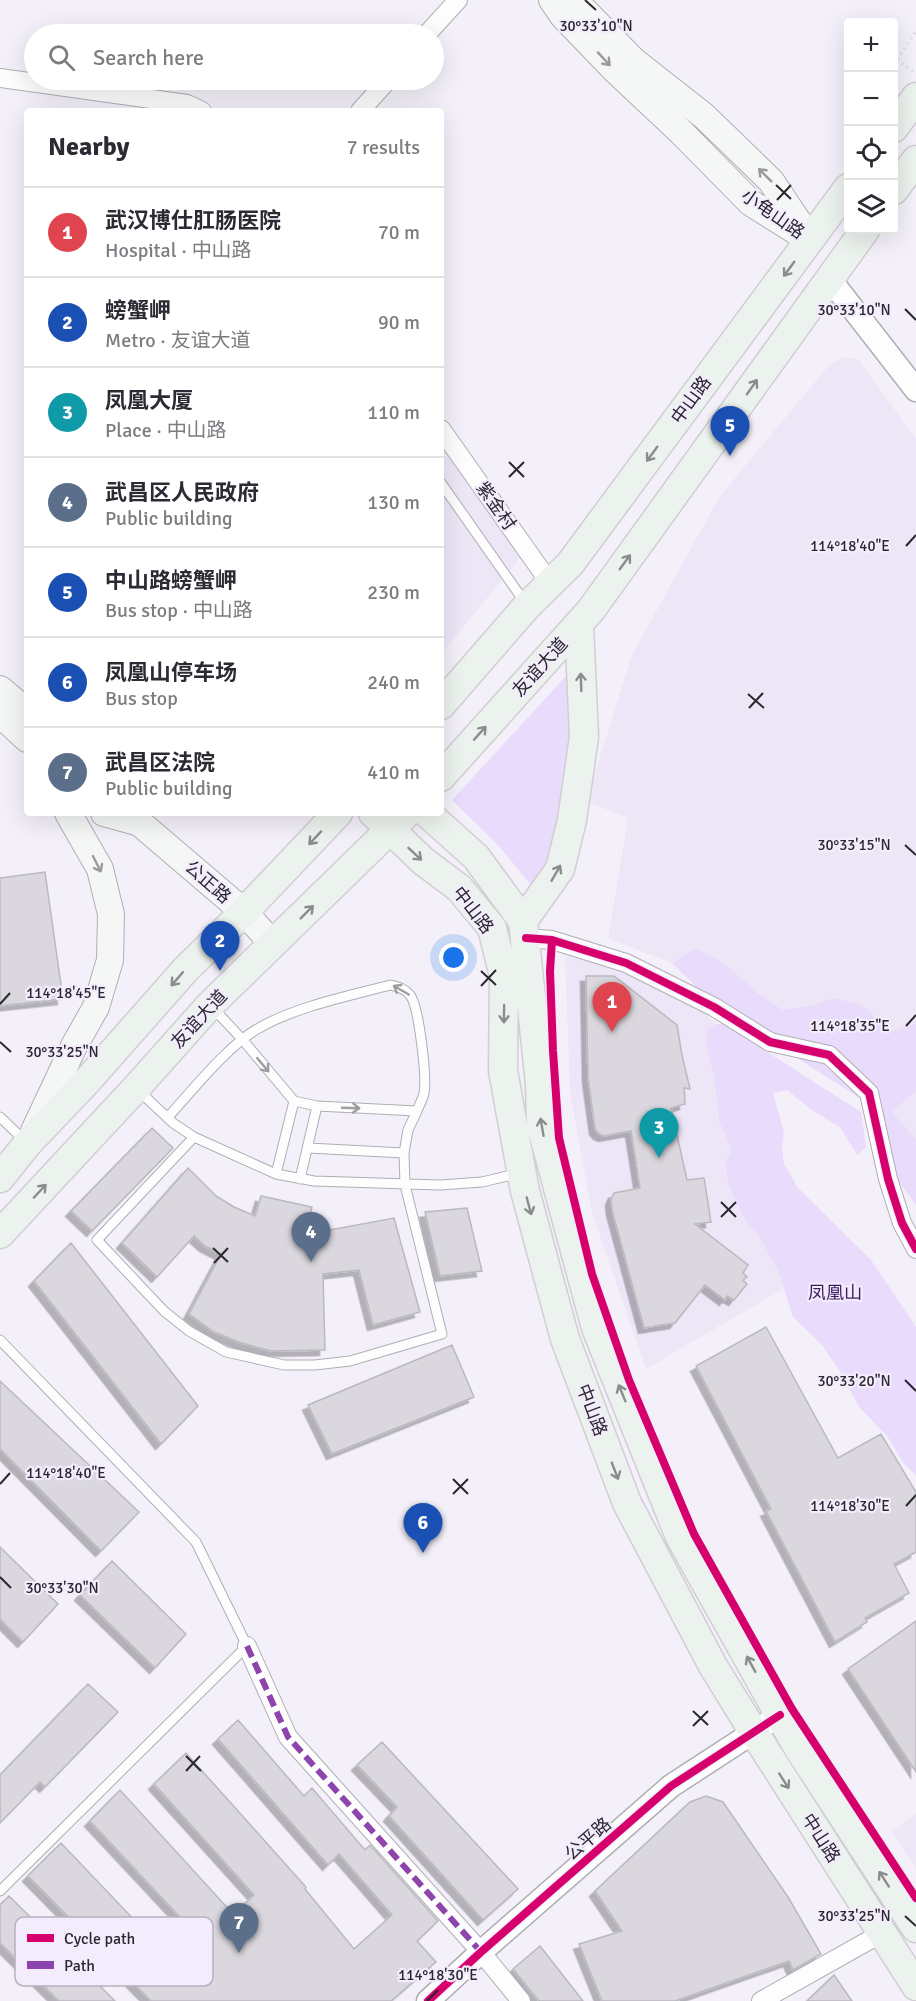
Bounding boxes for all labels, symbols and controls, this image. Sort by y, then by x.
text: 30°33'10"N [559,17,633,35]
map controls [844,18,898,234]
button: + [844,18,898,72]
search box [24,24,444,90]
icon: search [45,41,78,74]
text: Search here [93,44,204,71]
one-way arrow [597,52,612,67]
button: − [844,72,898,126]
button: locate [844,126,898,180]
text: Nearby [48,131,129,163]
text: 7 results [347,135,420,160]
one-way arrow [757,168,772,183]
button: layers [844,180,898,234]
street label: 小龟山路 [737,184,809,244]
text: 武汉博仕肛肠医院 [105,207,281,234]
text: 1 [62,220,73,245]
text: 70 m [378,220,420,245]
text: Hospital · 中山路 [105,238,251,263]
one-way arrow [782,260,795,276]
text: 螃蟹岬 [105,297,171,324]
text: 30°33'10"N [817,301,891,319]
text: 2 [62,310,73,335]
text: 90 m [378,310,420,335]
text: Metro · 友谊大道 [105,328,250,353]
street label: 中山路 [666,372,716,428]
one-way arrow [746,380,758,396]
text: 凤凰大厦 [105,387,193,414]
text: 3 [62,400,73,425]
text: 110 m [367,400,420,425]
pin: 5 [710,406,750,456]
text: Place · 中山路 [105,418,227,443]
one-way arrow [645,446,658,462]
street label: 紫金村 [472,478,520,534]
text: 武昌区人民政府 [105,479,259,506]
text: 4 [62,490,73,515]
text: 130 m [367,490,420,515]
text: Public building [105,506,233,531]
text: 114°18'40"E [810,537,890,555]
one-way arrow [619,555,631,571]
text: 中山路螃蟹岬 [105,567,237,594]
text: 5 [62,580,73,605]
text: 230 m [367,580,420,605]
text: Bus stop · 中山路 [105,598,253,623]
street label: 友谊大道 [508,633,572,701]
text: 凤凰山停车场 [105,659,237,686]
text: 6 [62,670,73,695]
text: 240 m [367,670,420,695]
one-way arrow [576,672,587,692]
text: Bus stop [105,686,178,711]
one-way arrow [473,726,487,741]
text: 武昌区法院 [105,749,215,776]
text: 7 [62,760,73,785]
text: 410 m [367,760,420,785]
text: Public building [105,776,233,801]
one-way arrow [308,830,323,845]
text: 30°33'15"N [817,836,891,854]
one-way arrow [408,847,423,861]
one-way arrow [91,855,103,873]
street label: 公正路 [180,856,236,908]
one-way arrow [551,865,563,882]
street label: 中山路 [448,882,498,938]
one-way arrow [299,905,314,920]
pin: 2 [200,922,240,971]
your location [439,943,468,972]
one-way arrow [170,971,184,986]
pin: 1 [592,982,632,1032]
text: 114°18'45"E [26,984,106,1002]
one-way arrow [393,984,410,996]
street label: 友谊大道 [166,985,232,1053]
one-way arrow [498,1003,510,1023]
text: 114°18'35"E [810,1017,890,1035]
text: 30°33'25"N [25,1043,99,1061]
one-way arrow [256,1056,269,1072]
one-way arrow [341,1102,361,1113]
pin: 3 [640,1108,678,1158]
one-way arrow [536,1117,547,1137]
one-way arrow [33,1184,47,1199]
one-way arrow [524,1196,536,1215]
pin: 4 [292,1212,330,1262]
park label: 凤凰山 [808,1282,862,1304]
text: 30°33'20"N [817,1372,891,1390]
street label: 中山路 [572,1381,612,1439]
one-way arrow [616,1385,627,1403]
one-way arrow [610,1462,621,1480]
text: 114°18'40"E [26,1464,106,1482]
text: 114°18'30"E [810,1497,890,1515]
pin: 6 [404,1504,442,1553]
text: 30°33'30"N [25,1579,99,1597]
one-way arrow [745,1656,757,1673]
one-way arrow [778,1772,791,1789]
street label: 中山路 [797,1809,845,1867]
street label: 公平路 [560,1813,616,1865]
one-way arrow [878,1871,890,1887]
pin: 7 [220,1904,258,1953]
text: 30°33'25"N [817,1907,891,1925]
legend [15,1917,213,1986]
text: Cycle path [64,1929,135,1949]
text: Path [64,1956,95,1976]
text: 114°18'30"E [398,1966,478,1984]

